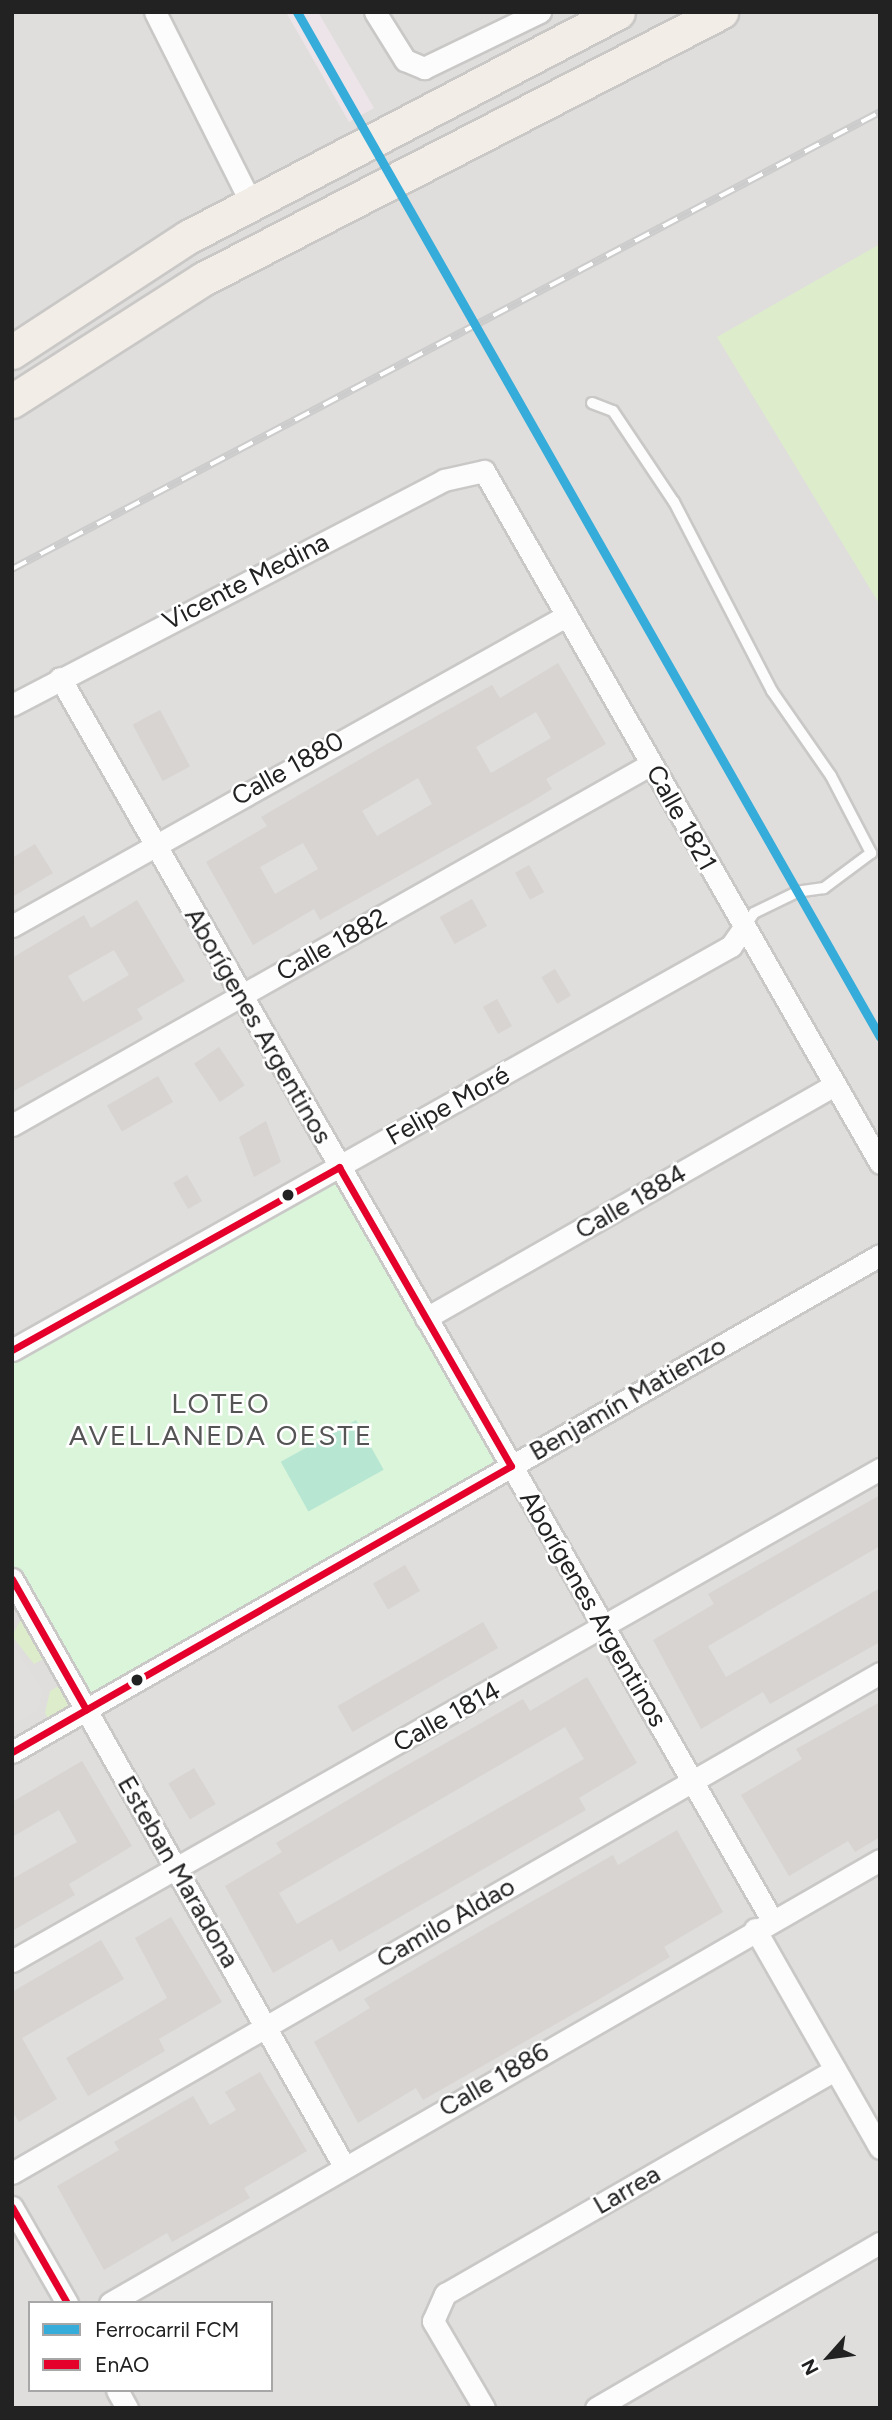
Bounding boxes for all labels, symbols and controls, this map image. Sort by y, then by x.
street label: Vicente Medina [158,527,334,637]
street label: Calle 1880 [226,725,350,813]
street label: Calle 1821 [639,760,723,876]
street label: Aborígenes Argentinos [178,902,338,1150]
street label: Calle 1882 [271,902,393,988]
street label: Felipe Moré [381,1059,515,1153]
street label: Calle 1884 [570,1158,692,1246]
unlabelled marker [281,1188,295,1202]
street label: Benjamín Matienzo [524,1330,732,1468]
district label: LOTEO AVELLANEDA OESTE [71,1386,371,1452]
street label: Aborígenes Argentinos [513,1485,673,1733]
unlabelled marker [130,1673,144,1687]
street label: Calle 1814 [388,1675,506,1759]
street label: Esteban Maradona [110,1771,246,1973]
street label: Camilo Aldao [371,1871,521,1975]
street label: Calle 1886 [434,2036,554,2124]
street label: Larrea [588,2159,666,2221]
legend [28,2301,273,2392]
text: Ferrocarril FCM [95,2317,239,2342]
north arrow [794,2322,864,2392]
text: EnAO [95,2352,149,2377]
text: N [796,2355,824,2379]

